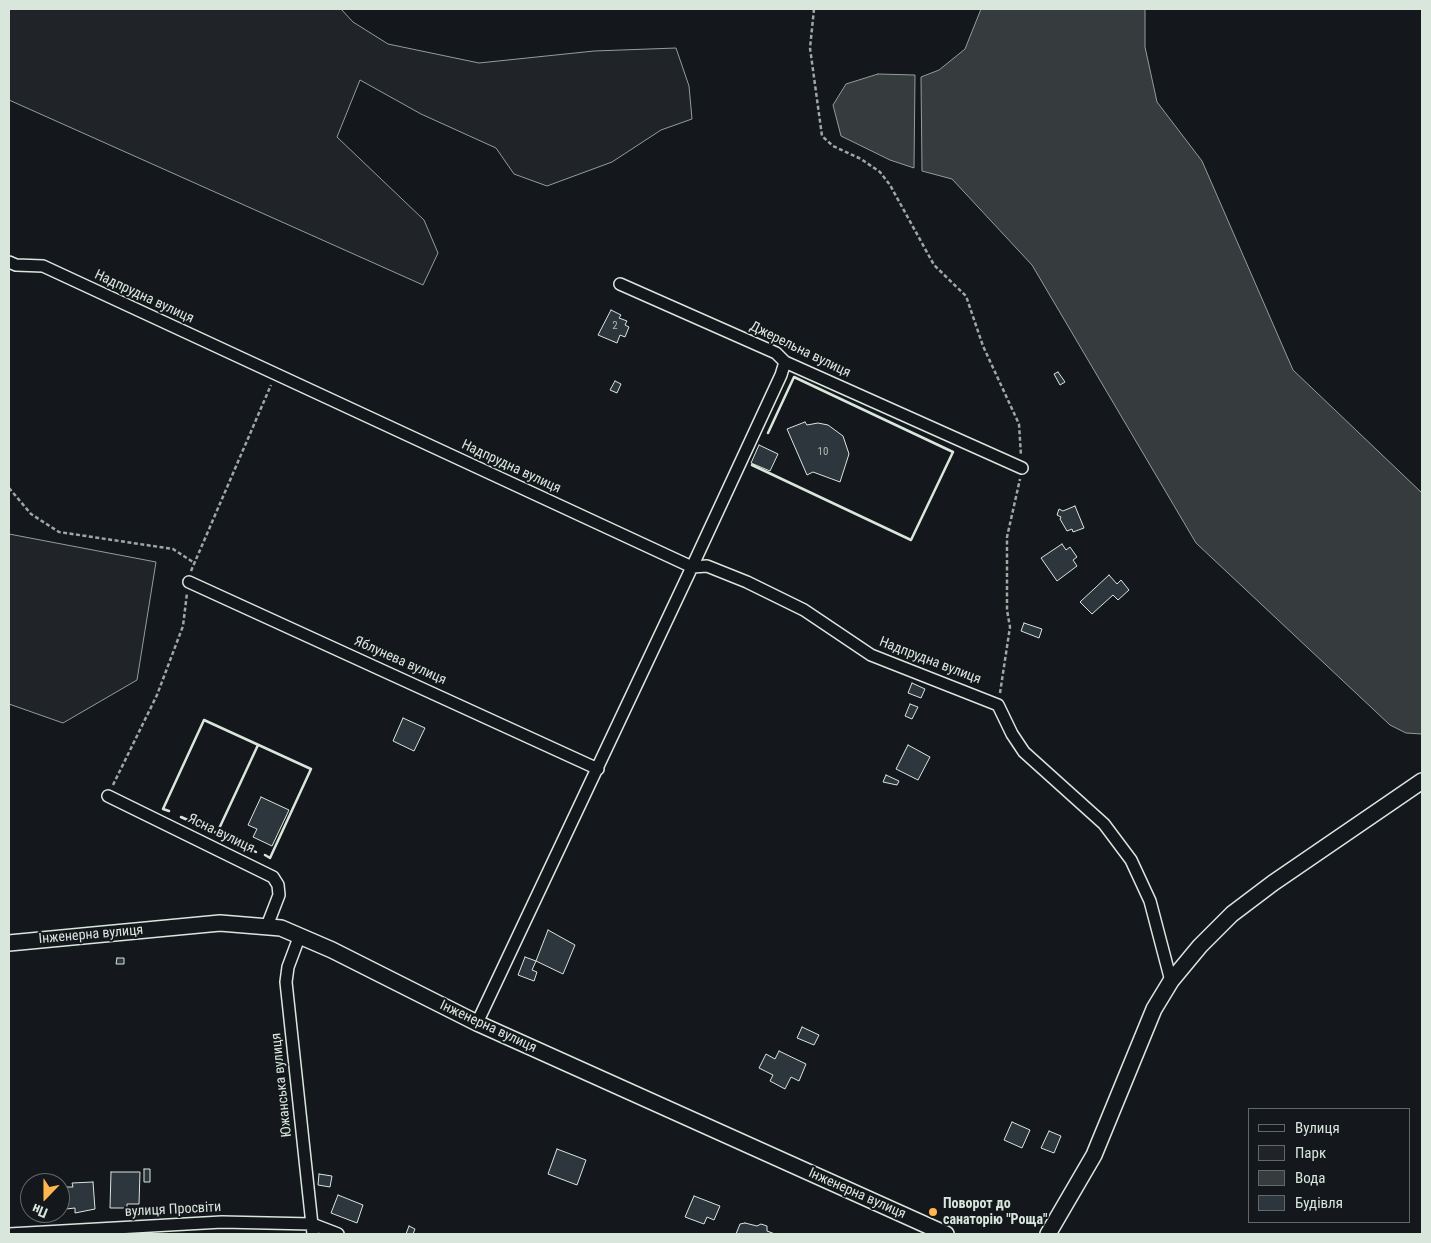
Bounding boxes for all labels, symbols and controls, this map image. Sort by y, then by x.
street label: Надпрудна вулиця [92,267,196,327]
street label: Джерельна вулиця [747,318,853,382]
house number: 2 [612,319,618,333]
street label: Надпрудна вулиця [459,437,563,497]
house number: 10 [818,445,828,459]
street label: Яблунева вулиця [351,633,449,689]
street label: Надпрудна вулиця [877,634,983,688]
street label: Ясна вулиця [185,811,257,857]
street label: Інженерна вулиця [38,922,144,948]
street label: Інженерна вулиця [437,997,539,1057]
street label: Южанська вулиця [268,1032,296,1138]
legend [1248,1108,1411,1223]
text: Вулиця [1295,1119,1340,1137]
text: Парк [1295,1144,1326,1162]
street label: Інженерна вулиця [806,1165,908,1223]
text: Вода [1295,1169,1325,1187]
north arrow [20,1173,70,1223]
text: Будівля [1295,1194,1343,1212]
place label: Поворот до санаторію "Роща" [943,1196,1048,1228]
street label: вулиця Просвіти [124,1199,222,1221]
text: Пн [30,1201,50,1221]
marker: Поворот до санаторію "Роща" [927,1206,939,1218]

